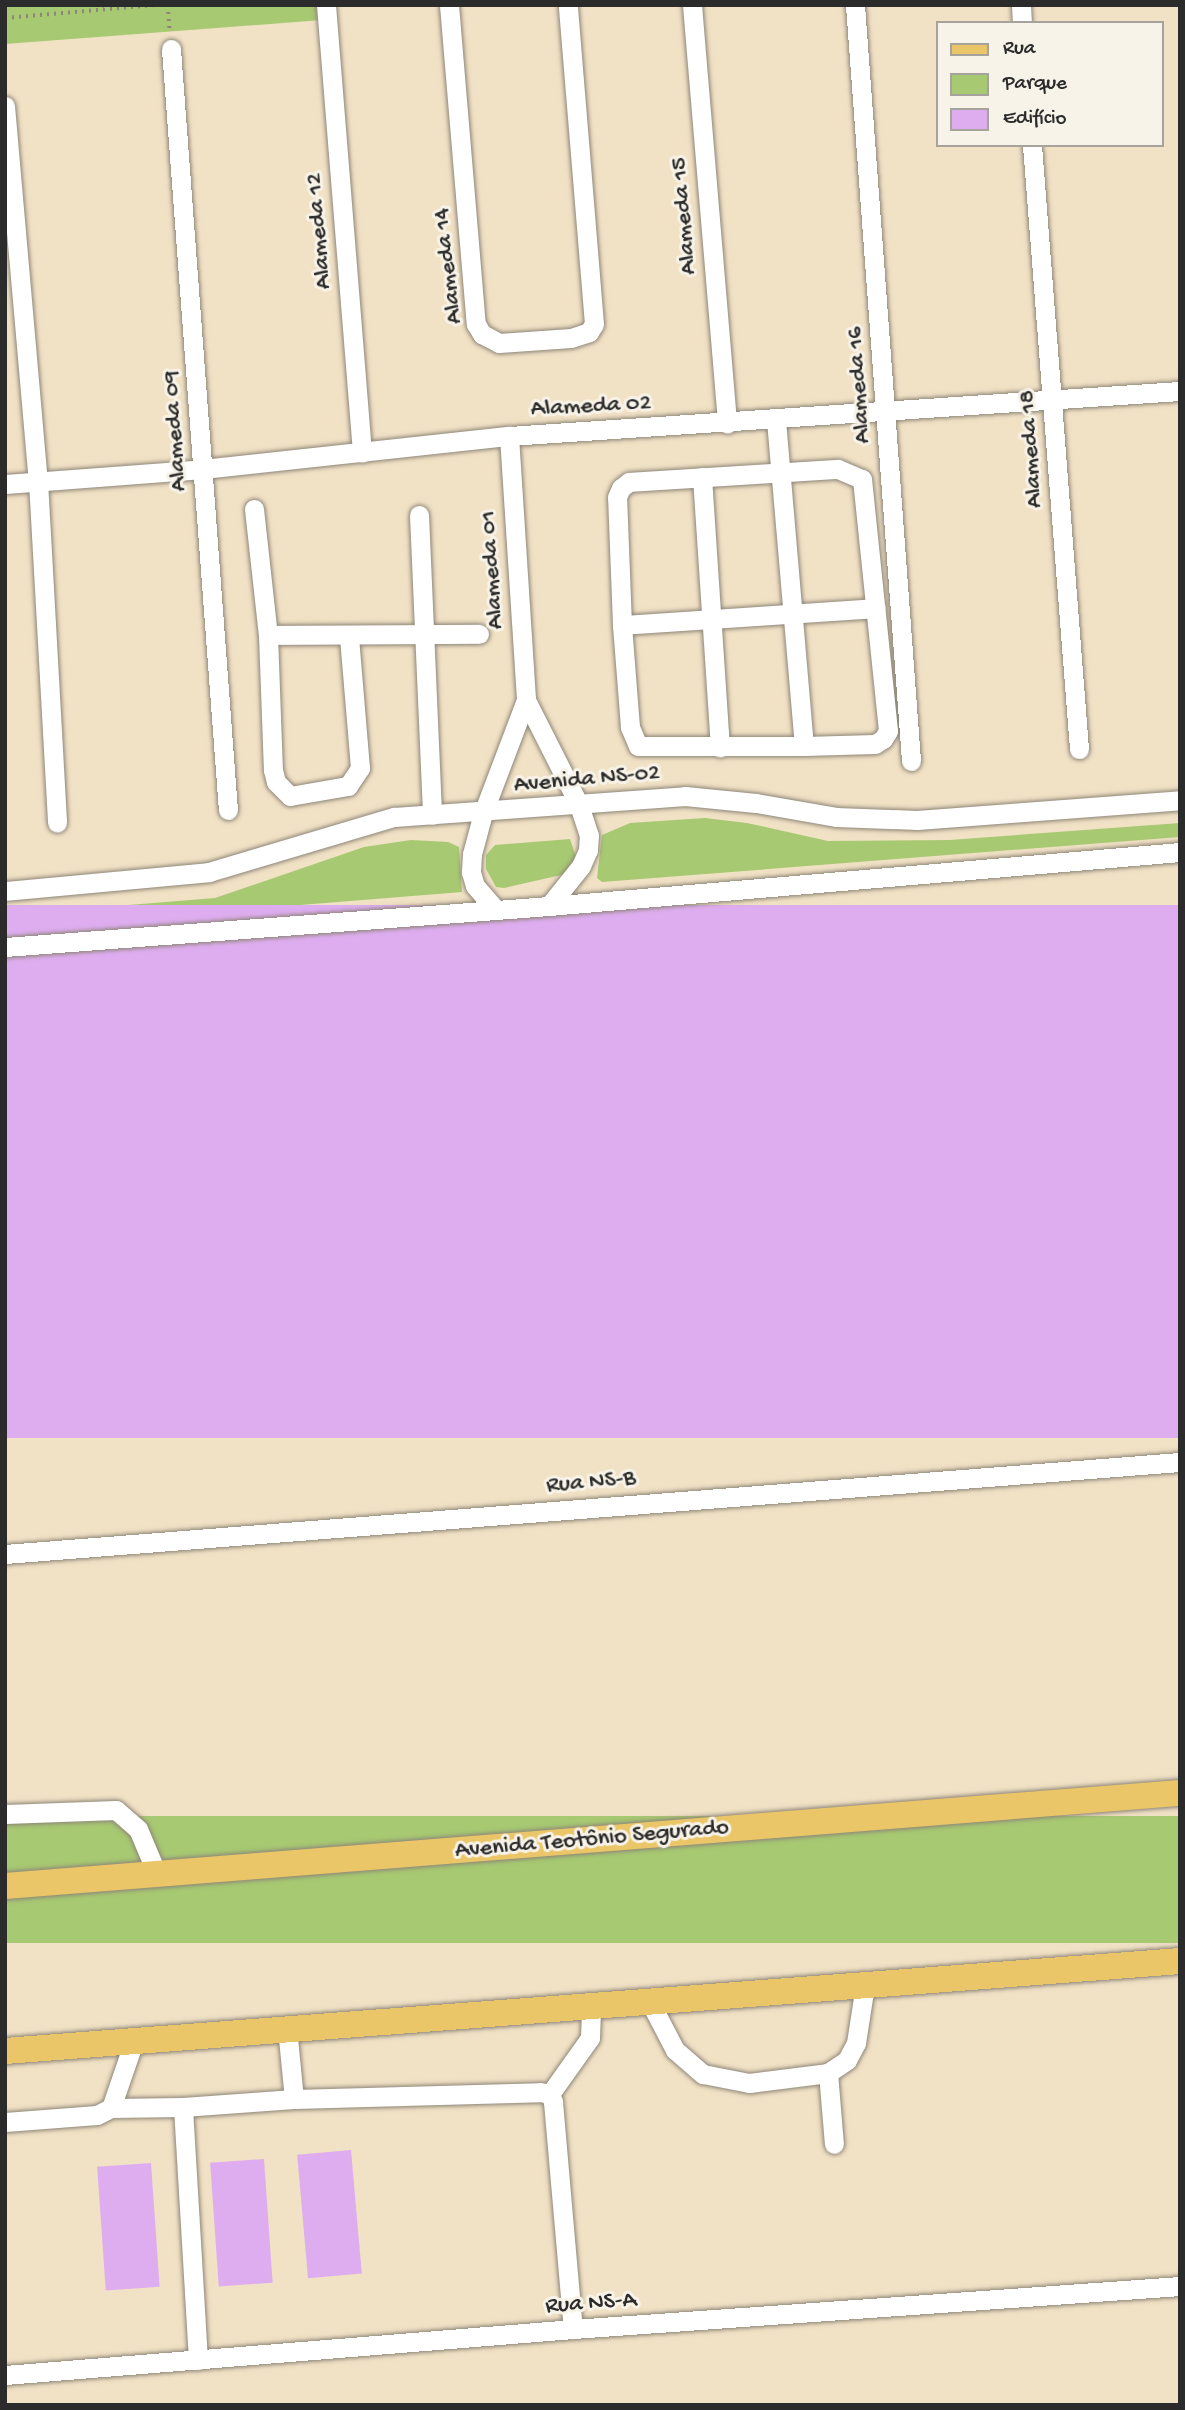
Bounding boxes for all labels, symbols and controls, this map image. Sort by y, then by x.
legend [936,21,1164,147]
text: Rua [1003,37,1036,62]
text: Parque [1003,72,1067,97]
text: Edifício [1003,107,1067,132]
street label: Alameda 15 [666,156,704,276]
street label: Alameda 12 [301,172,339,290]
street label: Alameda 14 [428,207,470,325]
street label: Alameda 16 [842,326,878,444]
street label: Alameda 09 [157,370,195,492]
street label: Alameda 02 [530,389,652,425]
street label: Alameda 18 [1014,389,1050,509]
street label: Alameda 01 [474,510,512,630]
street label: Avenida NS-02 [513,759,661,801]
street label: Rua NS-B [545,1465,637,1501]
street label: Avenida Teotônio Segurado [454,1814,730,1866]
street label: Rua NS-A [544,2286,638,2322]

